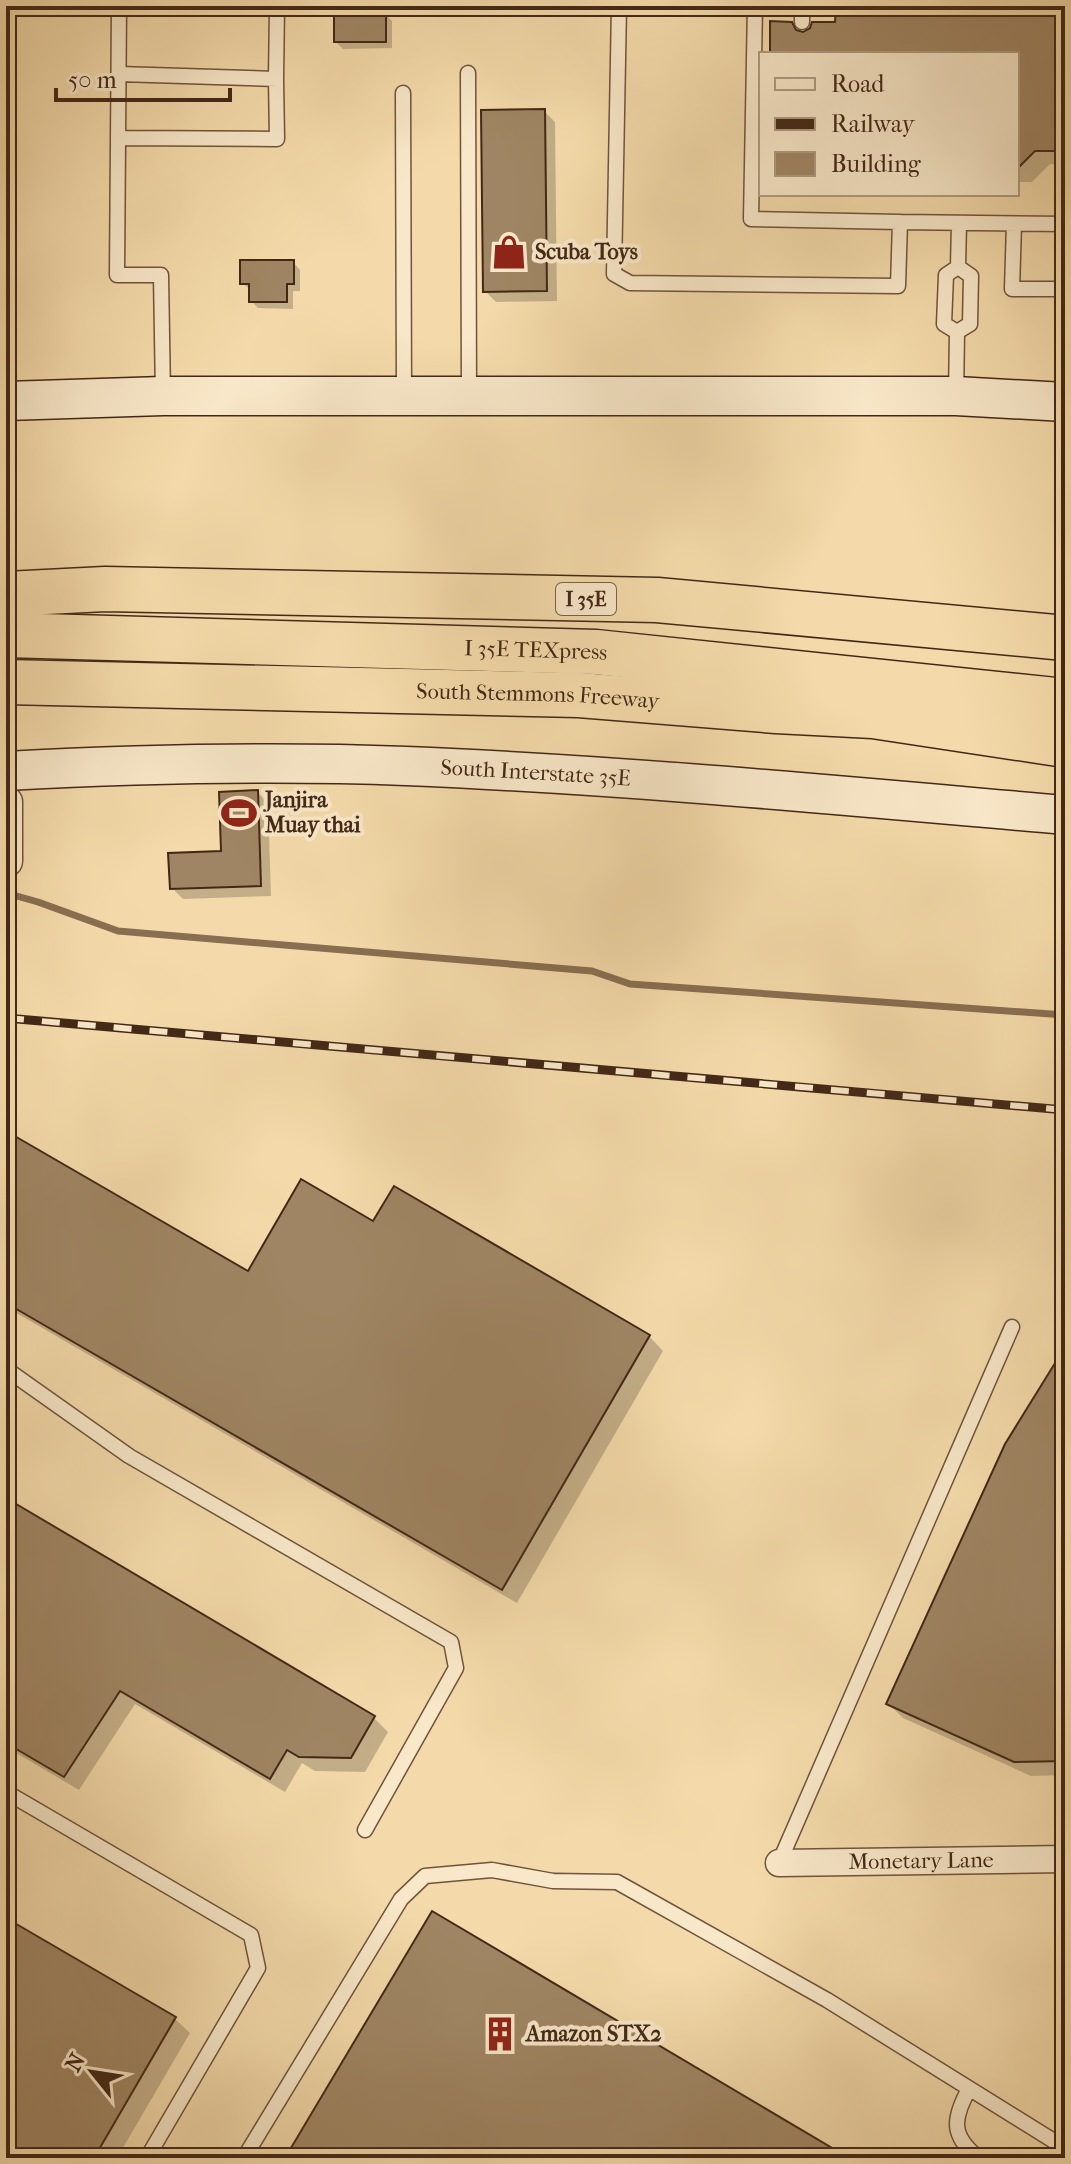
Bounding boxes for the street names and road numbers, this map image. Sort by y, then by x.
road number: I 35E [556,583,616,615]
street label: I 35E TEXpress [464,635,609,666]
street label: South Stemmons Freeway [416,678,662,715]
street label: South Interstate 35E [440,755,632,792]
street label: Monetary Lane [848,1847,994,1875]

